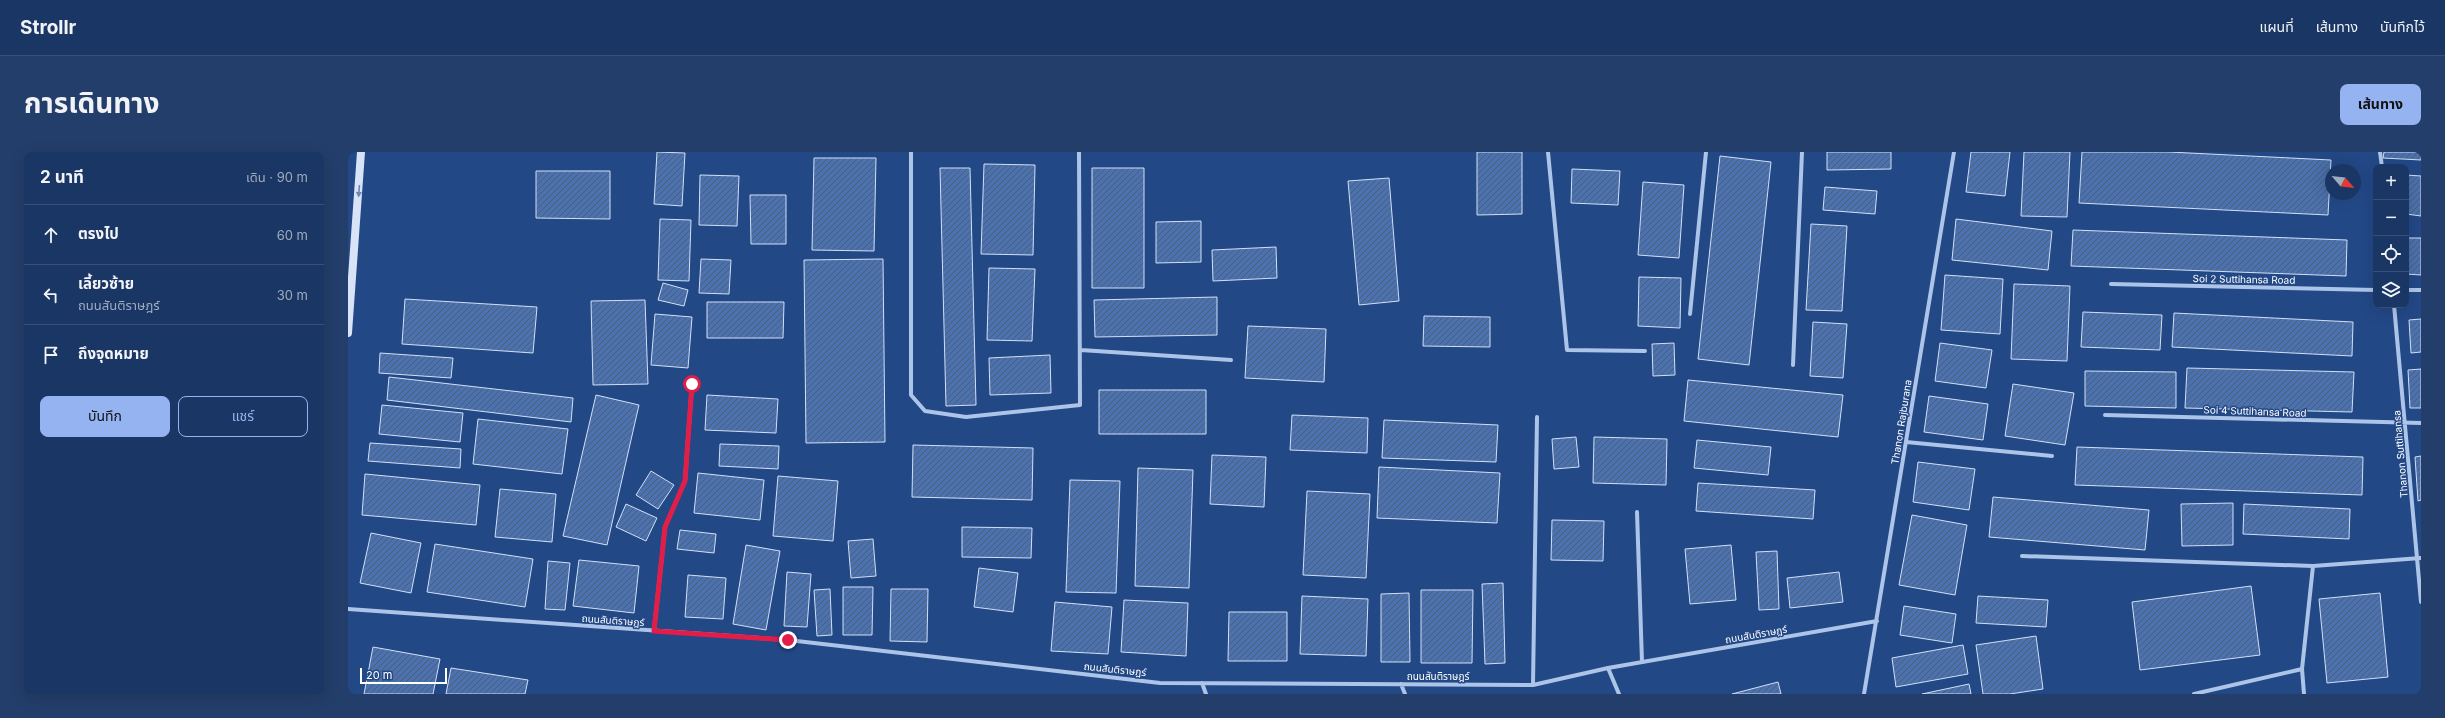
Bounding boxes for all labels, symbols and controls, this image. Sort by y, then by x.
text: Strollr [20,16,76,39]
text: แผนที่ [2260,18,2294,35]
text: เส้นทาง [2316,18,2358,35]
text: บันทึกไว้ [2380,18,2425,35]
button: เส้นทาง [2340,84,2421,125]
text: การเดินทาง [24,86,159,120]
north arrow [2325,164,2361,200]
map controls [2373,164,2409,308]
button: + [2373,164,2409,200]
text: 2 นาที [40,167,84,187]
text: เดิน · 90 m [246,169,308,185]
one-way arrow [355,185,362,197]
button: − [2373,200,2409,236]
icon: ahead [40,224,62,246]
text: ตรงไป [78,224,119,243]
text: 60 m [277,227,308,243]
button: locate [2373,236,2409,272]
street label: Soi 2 Suttihansa Road [2192,272,2296,286]
button: layers [2373,272,2409,308]
text: เลี้ยวซ้าย [78,274,134,293]
icon: left [40,284,62,306]
text: 30 m [277,287,308,303]
text: ถนนสันติราษฎร์ [78,297,160,313]
icon: arrive [40,344,62,366]
text: ถึงจุดหมาย [78,344,149,363]
route start [683,375,701,393]
street label: Thanon Rajburana [1888,379,1914,465]
button: บันทึก [40,396,170,437]
button: แชร์ [178,396,308,437]
street label: Soi 4 Suttihansa Road [2203,403,2307,419]
street label: Thanon Suttihansa [2390,410,2410,498]
street label: ถนนสันติราษฎร์ [581,612,645,628]
street label: ถนนสันติราษฎร์ [1724,623,1788,645]
route end [779,631,797,649]
street label: ถนนสันติราษฎร์ [1083,660,1147,678]
scale bar [360,666,447,685]
text: 20 m [366,668,392,682]
street label: ถนนสันติราษฎร์ [1407,670,1470,682]

